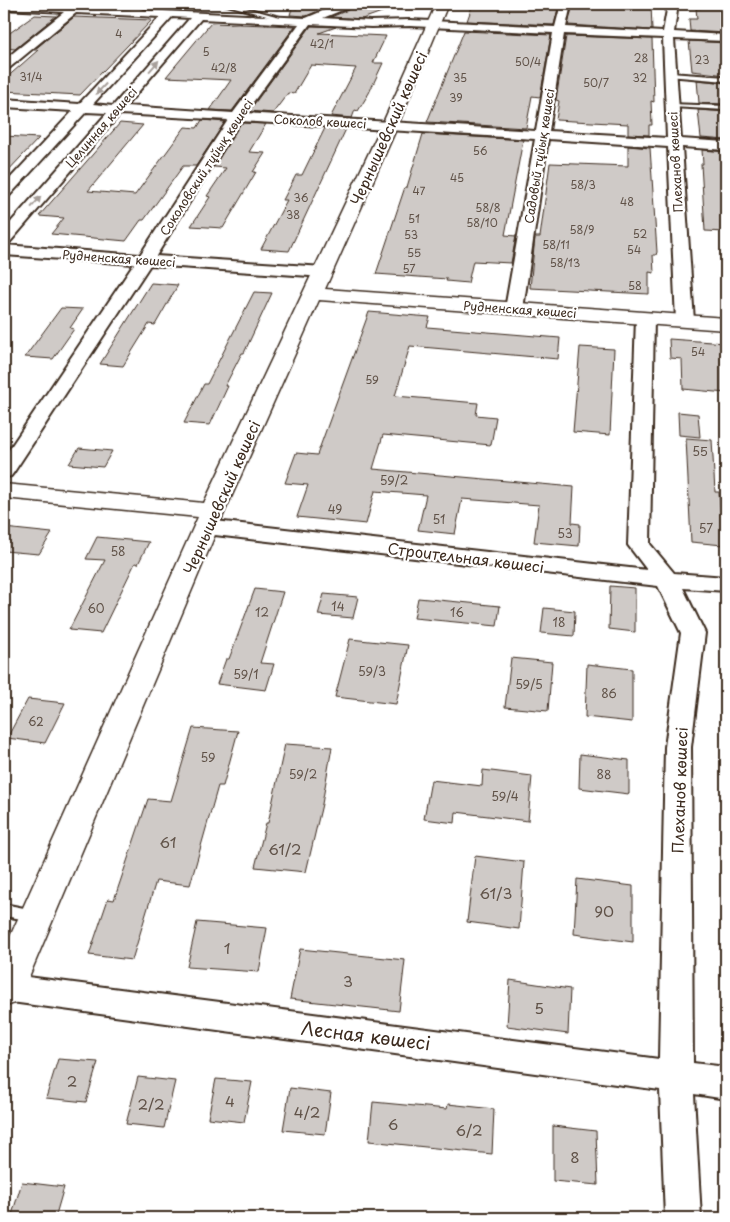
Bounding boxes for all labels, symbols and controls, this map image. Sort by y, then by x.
house number: 4 [115,25,123,42]
house number: 42/1 [310,35,334,52]
house number: 5 [202,43,210,60]
street label: Чернышевский көшесі [344,47,432,209]
house number: 28 [634,49,648,66]
house number: 23 [695,51,709,68]
house number: 50/4 [515,53,541,70]
house number: 42/8 [211,59,237,76]
one-way arrow [148,61,160,73]
house number: 31/4 [20,68,43,85]
house number: 35 [453,69,467,86]
house number: 32 [633,69,648,86]
house number: 50/7 [583,74,609,91]
one-way arrow [95,82,107,94]
street label: Целинная көшесі [61,83,141,171]
street label: Садовый тұйық көшесі [519,87,559,225]
house number: 39 [449,89,463,106]
street label: Соколовский тұйық көшесі [155,95,257,239]
street label: Соколов көшесі [273,110,367,132]
street label: Плеханов көшесі [663,111,687,213]
house number: 56 [473,142,488,159]
house number: 45 [450,169,464,186]
house number: 58/3 [570,176,596,193]
house number: 47 [413,182,426,199]
house number: 36 [294,189,309,206]
house number: 48 [620,193,634,210]
one-way arrow [30,195,41,208]
house number: 58/8 [475,199,501,216]
house number: 38 [286,206,300,223]
house number: 51 [408,210,420,227]
house number: 58/10 [466,214,498,231]
house number: 58/9 [570,221,594,238]
house number: 52 [633,225,647,242]
house number: 53 [404,226,418,243]
house number: 58/11 [542,236,570,253]
house number: 54 [627,241,641,258]
house number: 55 [407,244,421,261]
street label: Рудненская көшесі [62,245,176,271]
house number: 58/13 [550,254,580,271]
house number: 57 [402,260,416,277]
house number: 58 [628,277,642,294]
street label: Рудненская көшесі [463,296,577,322]
house number: 54 [691,343,705,360]
house number: 59 [365,371,379,388]
street label: Чернышевский көшесі [177,416,265,578]
house number: 55 [692,442,708,460]
house number: 59/2 [380,471,408,489]
house number: 49 [328,500,342,518]
house number: 51 [433,510,445,528]
house number: 57 [699,519,713,537]
house number: 53 [557,524,573,542]
street label: Строительная көшесі [386,536,546,578]
house number: 58 [110,542,126,560]
house number: 14 [331,597,345,615]
house number: 60 [87,599,105,617]
house number: 12 [255,603,269,621]
house number: 16 [450,603,464,621]
house number: 18 [553,613,565,631]
house number: 59/3 [358,662,386,680]
house number: 59/1 [233,665,259,683]
house number: 59/5 [515,675,543,693]
house number: 86 [601,684,617,702]
house number: 62 [28,712,44,730]
street label: Плеханов көшесі [665,726,693,854]
house number: 59 [201,748,215,766]
house number: 59/2 [289,765,317,783]
house number: 88 [597,765,611,783]
house number: 59/4 [491,787,519,805]
house number: 61 [160,830,176,853]
house number: 61/2 [268,837,302,860]
house number: 61/3 [480,881,512,904]
house number: 90 [594,899,614,922]
house number: 1 [224,936,230,959]
house number: 3 [343,969,353,992]
house number: 5 [534,996,544,1019]
street label: Лесная көшесі [300,1014,432,1056]
house number: 2 [67,1069,77,1092]
house number: 4 [225,1089,235,1112]
house number: 2/2 [137,1092,165,1115]
house number: 4/2 [294,1100,320,1123]
house number: 6 [388,1112,398,1135]
house number: 6/2 [455,1118,483,1141]
house number: 8 [570,1145,580,1168]

